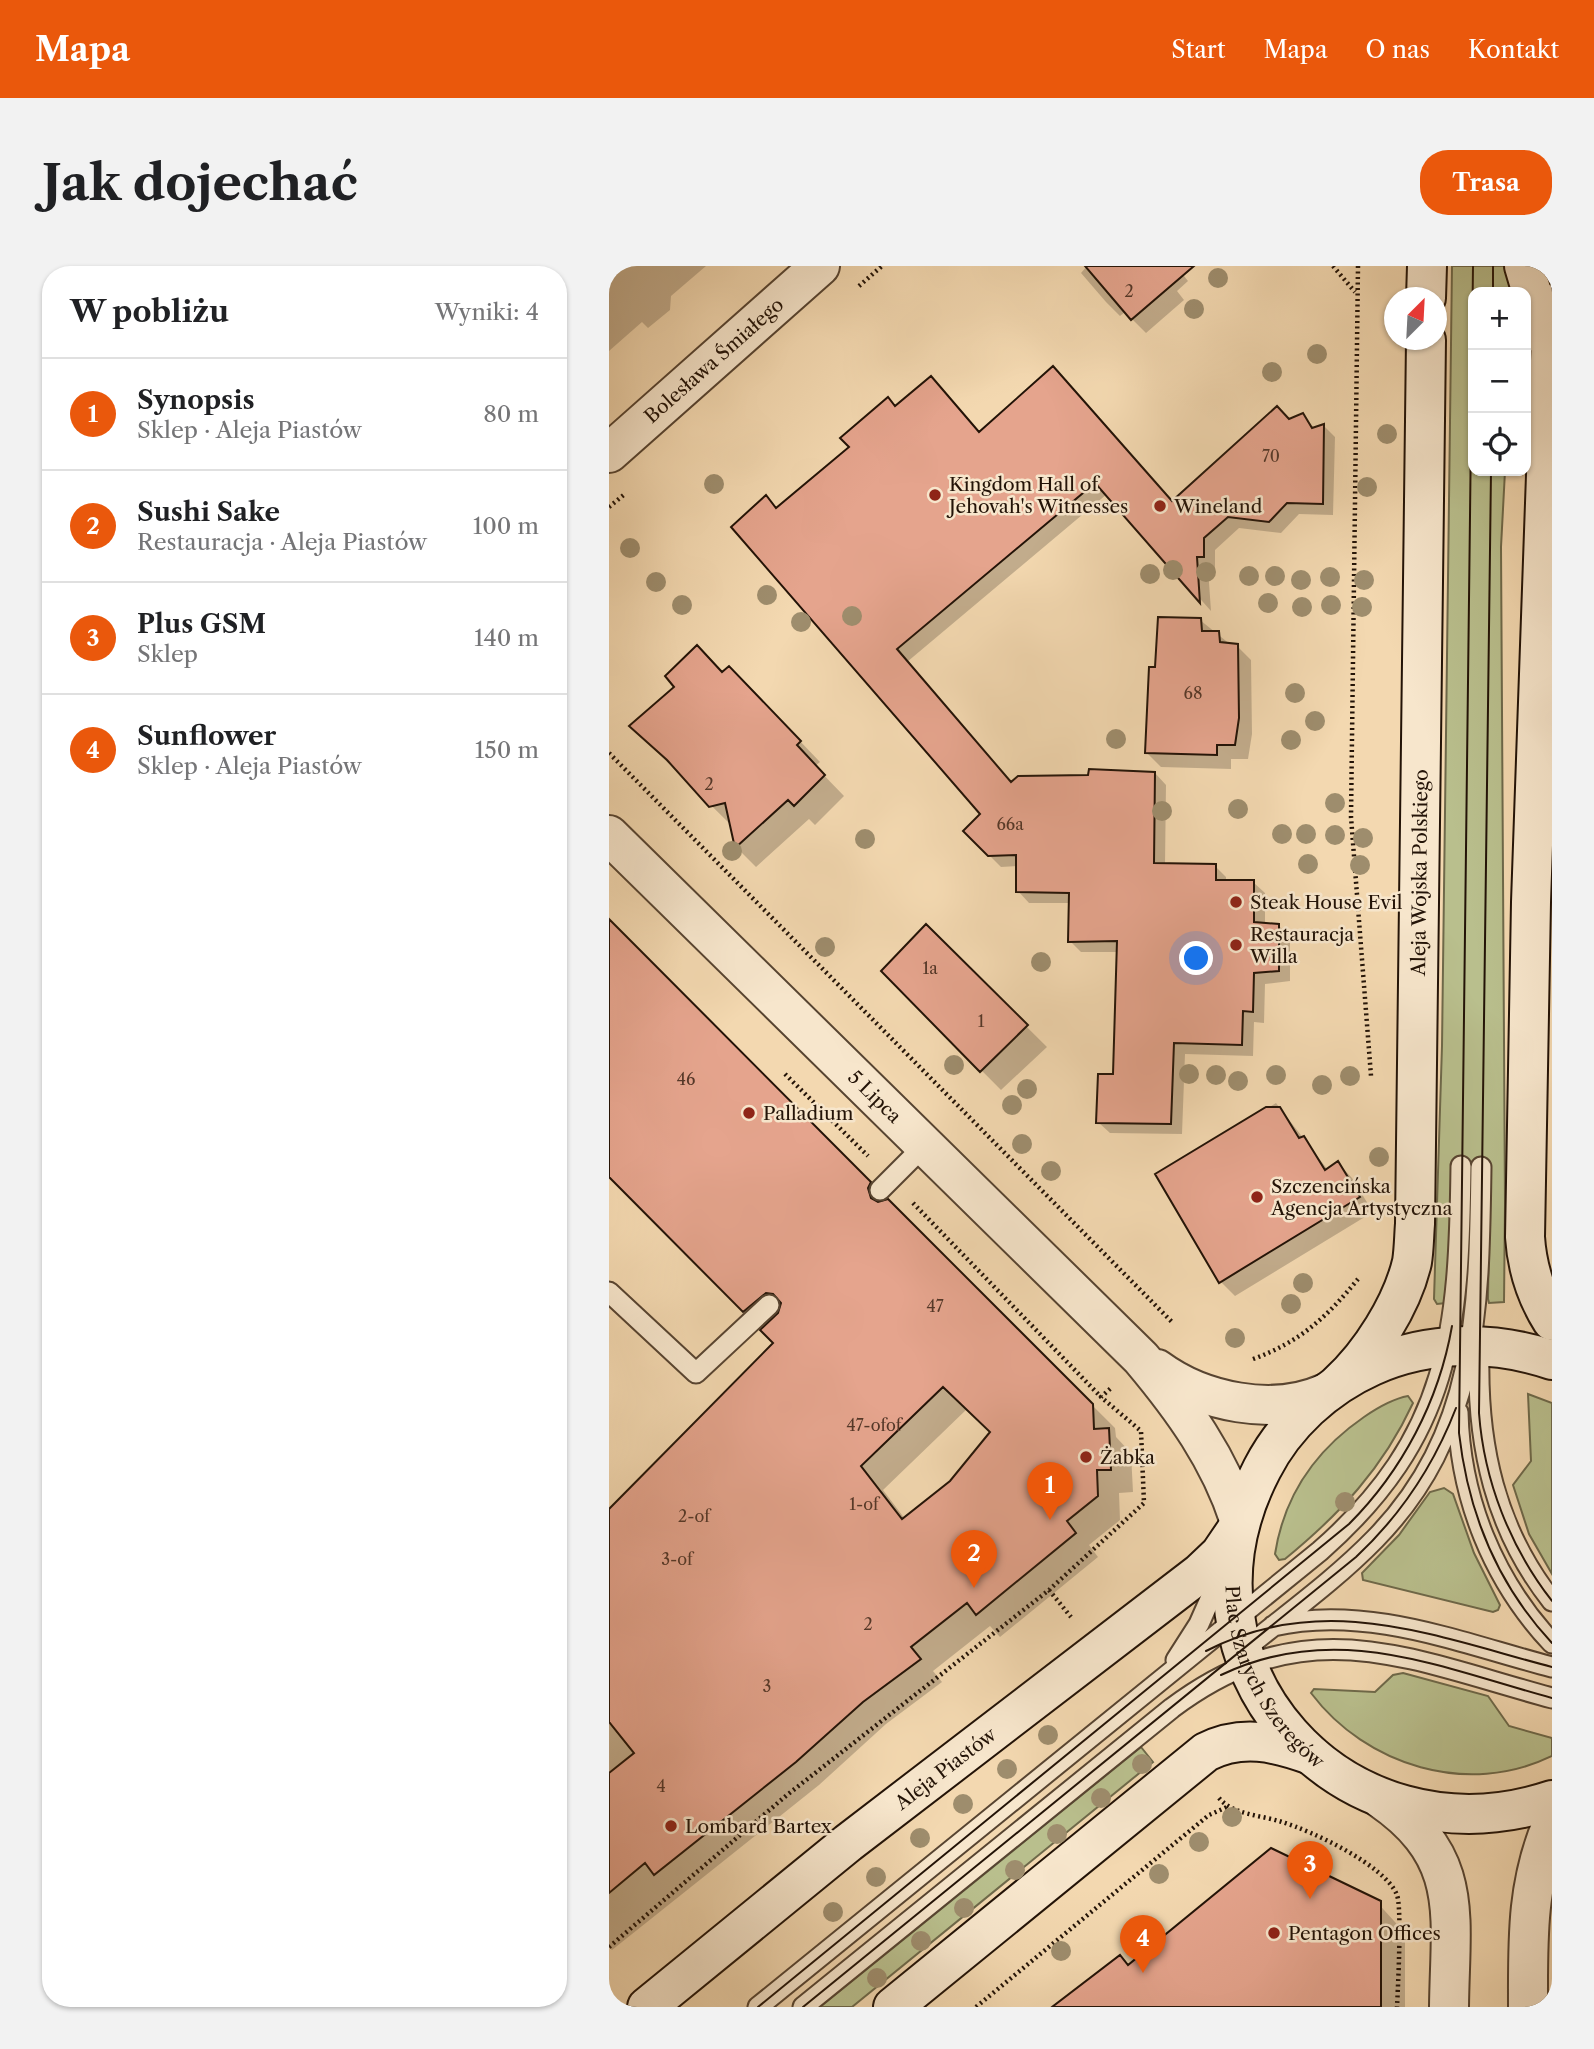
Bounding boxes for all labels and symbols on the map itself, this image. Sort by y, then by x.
house number: 2 [1124,281,1134,301]
north arrow [1384,287,1447,350]
street label: Bolesława Śmiałego [640,293,788,428]
house number: 70 [1262,446,1280,466]
place label: Kingdom Hall of Jehovah's Witnesses [946,473,1128,518]
marker: Kingdom Hall of Jehovah's Witnesses [927,487,943,503]
place label: Wineland [1173,495,1263,518]
marker: Wineland [1152,498,1168,514]
house number: 68 [1184,683,1202,703]
street label: Aleja Wojska Polskiego [1407,769,1433,977]
house number: 2 [704,774,714,794]
house number: 66a [996,814,1024,834]
place label: Steak House Evil [1250,891,1403,914]
marker: Steak House Evil [1228,894,1244,910]
place label: Restauracja Willa [1249,923,1354,968]
marker: Restauracja Willa [1228,937,1244,953]
your location [1179,941,1213,975]
house number: 1a [922,958,938,978]
house number: 1 [978,1011,985,1031]
street label: 5 Lipca [843,1066,906,1128]
house number: 46 [677,1069,695,1089]
place label: Palladium [763,1102,854,1125]
marker: Palladium [741,1105,757,1121]
place label: Szczencińska Agencja Artystyczna [1270,1175,1453,1220]
marker: Szczencińska Agencja Artystyczna [1249,1189,1265,1205]
house number: 47 [926,1296,944,1316]
house number: 47-ofof [847,1415,904,1435]
place label: Żabka [1100,1446,1155,1469]
marker: Żabka [1078,1449,1094,1465]
pin: 1 [1027,1462,1073,1520]
house number: 1-of [849,1494,881,1514]
house number: 2-of [678,1506,712,1526]
pin: 2 [951,1530,997,1588]
house number: 3-of [661,1549,695,1569]
street label: Plac Szarych Szeregów [1221,1585,1329,1773]
house number: 2 [863,1614,873,1634]
house number: 3 [763,1676,771,1696]
street label: Aleja Piastów [890,1723,1001,1815]
house number: 4 [656,1776,666,1796]
place label: Lombard Bartex [685,1815,833,1838]
marker: Lombard Bartex [663,1818,679,1834]
pin: 3 [1287,1841,1333,1899]
pin: 4 [1120,1915,1166,1973]
place label: Pentagon Offices [1288,1922,1441,1945]
marker: Pentagon Offices [1266,1925,1282,1941]

